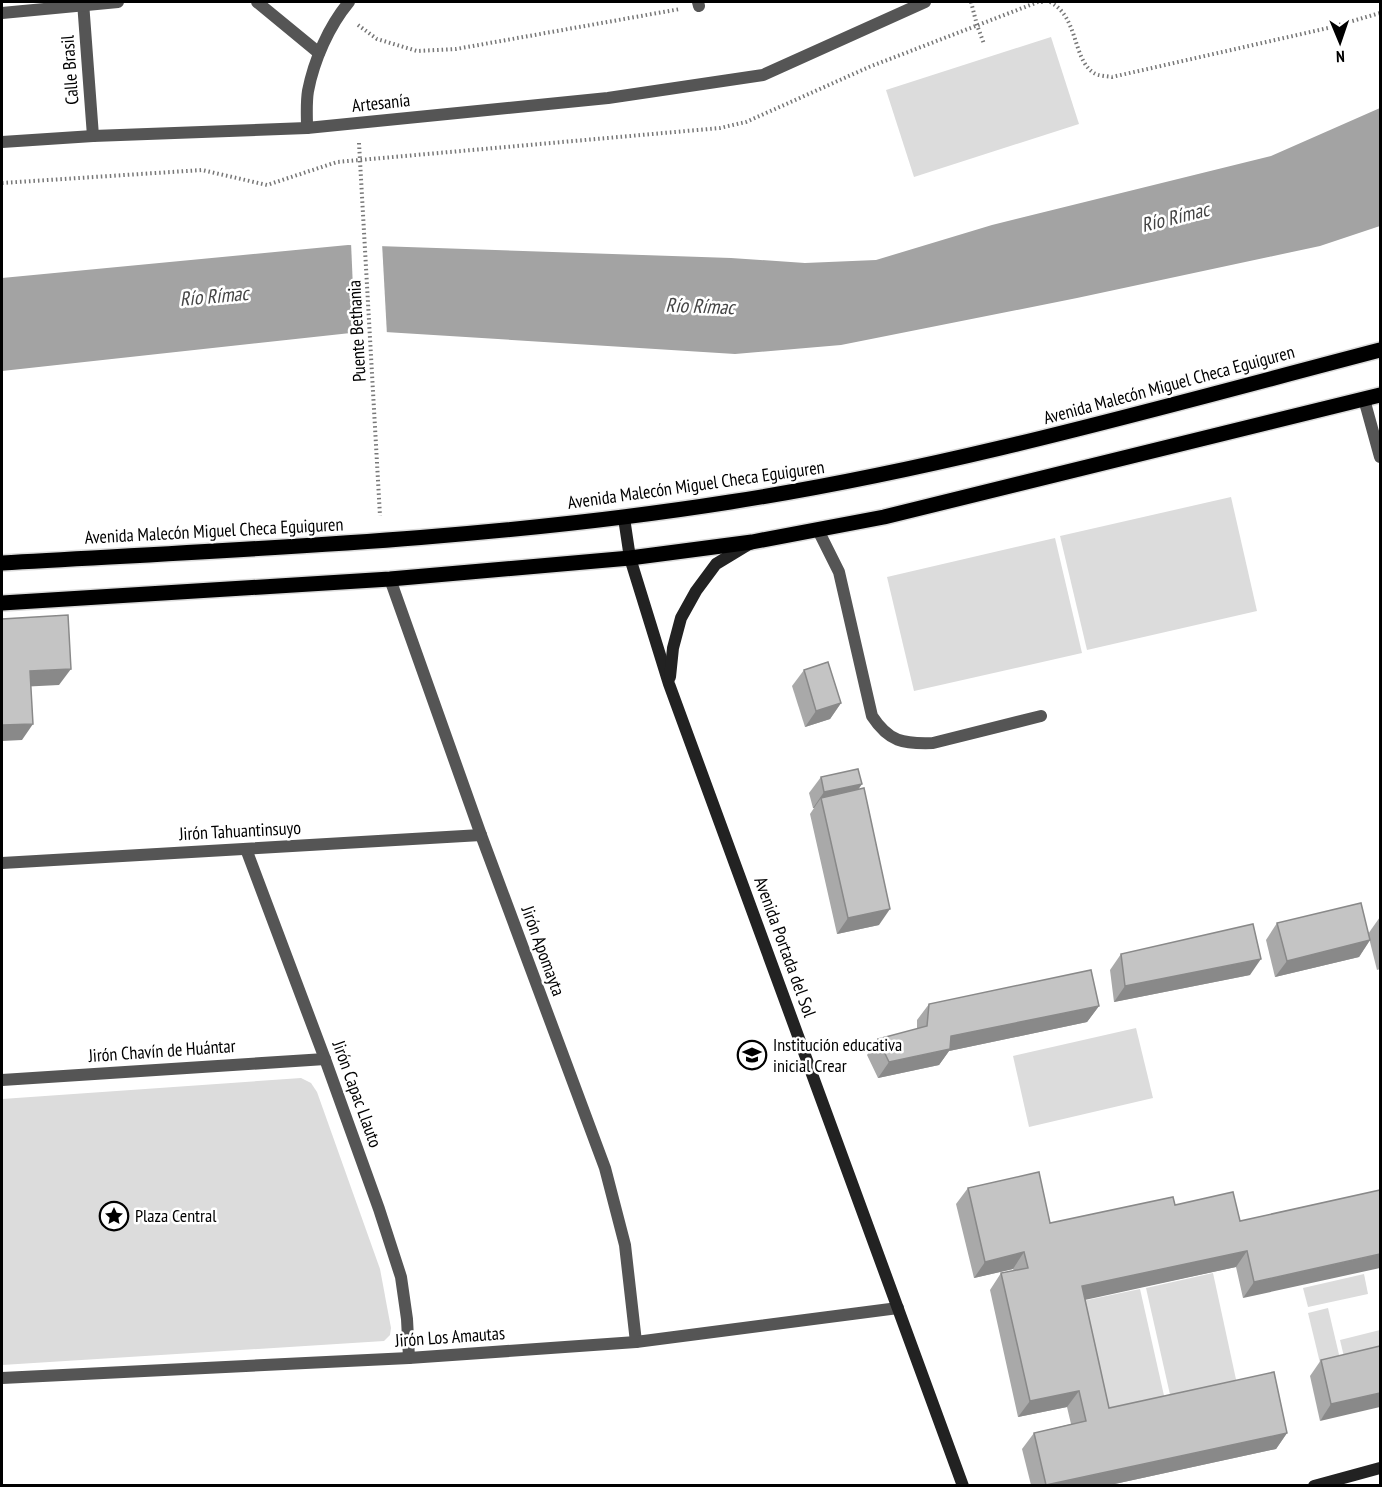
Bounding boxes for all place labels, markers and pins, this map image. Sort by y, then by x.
place label: Institución educativa inicial Crear [773,1033,902,1077]
school or university icon: Institución educativa inicial Crear [736,1039,768,1071]
place icon: Plaza Central [98,1200,130,1232]
place label: Plaza Central [135,1204,217,1227]

